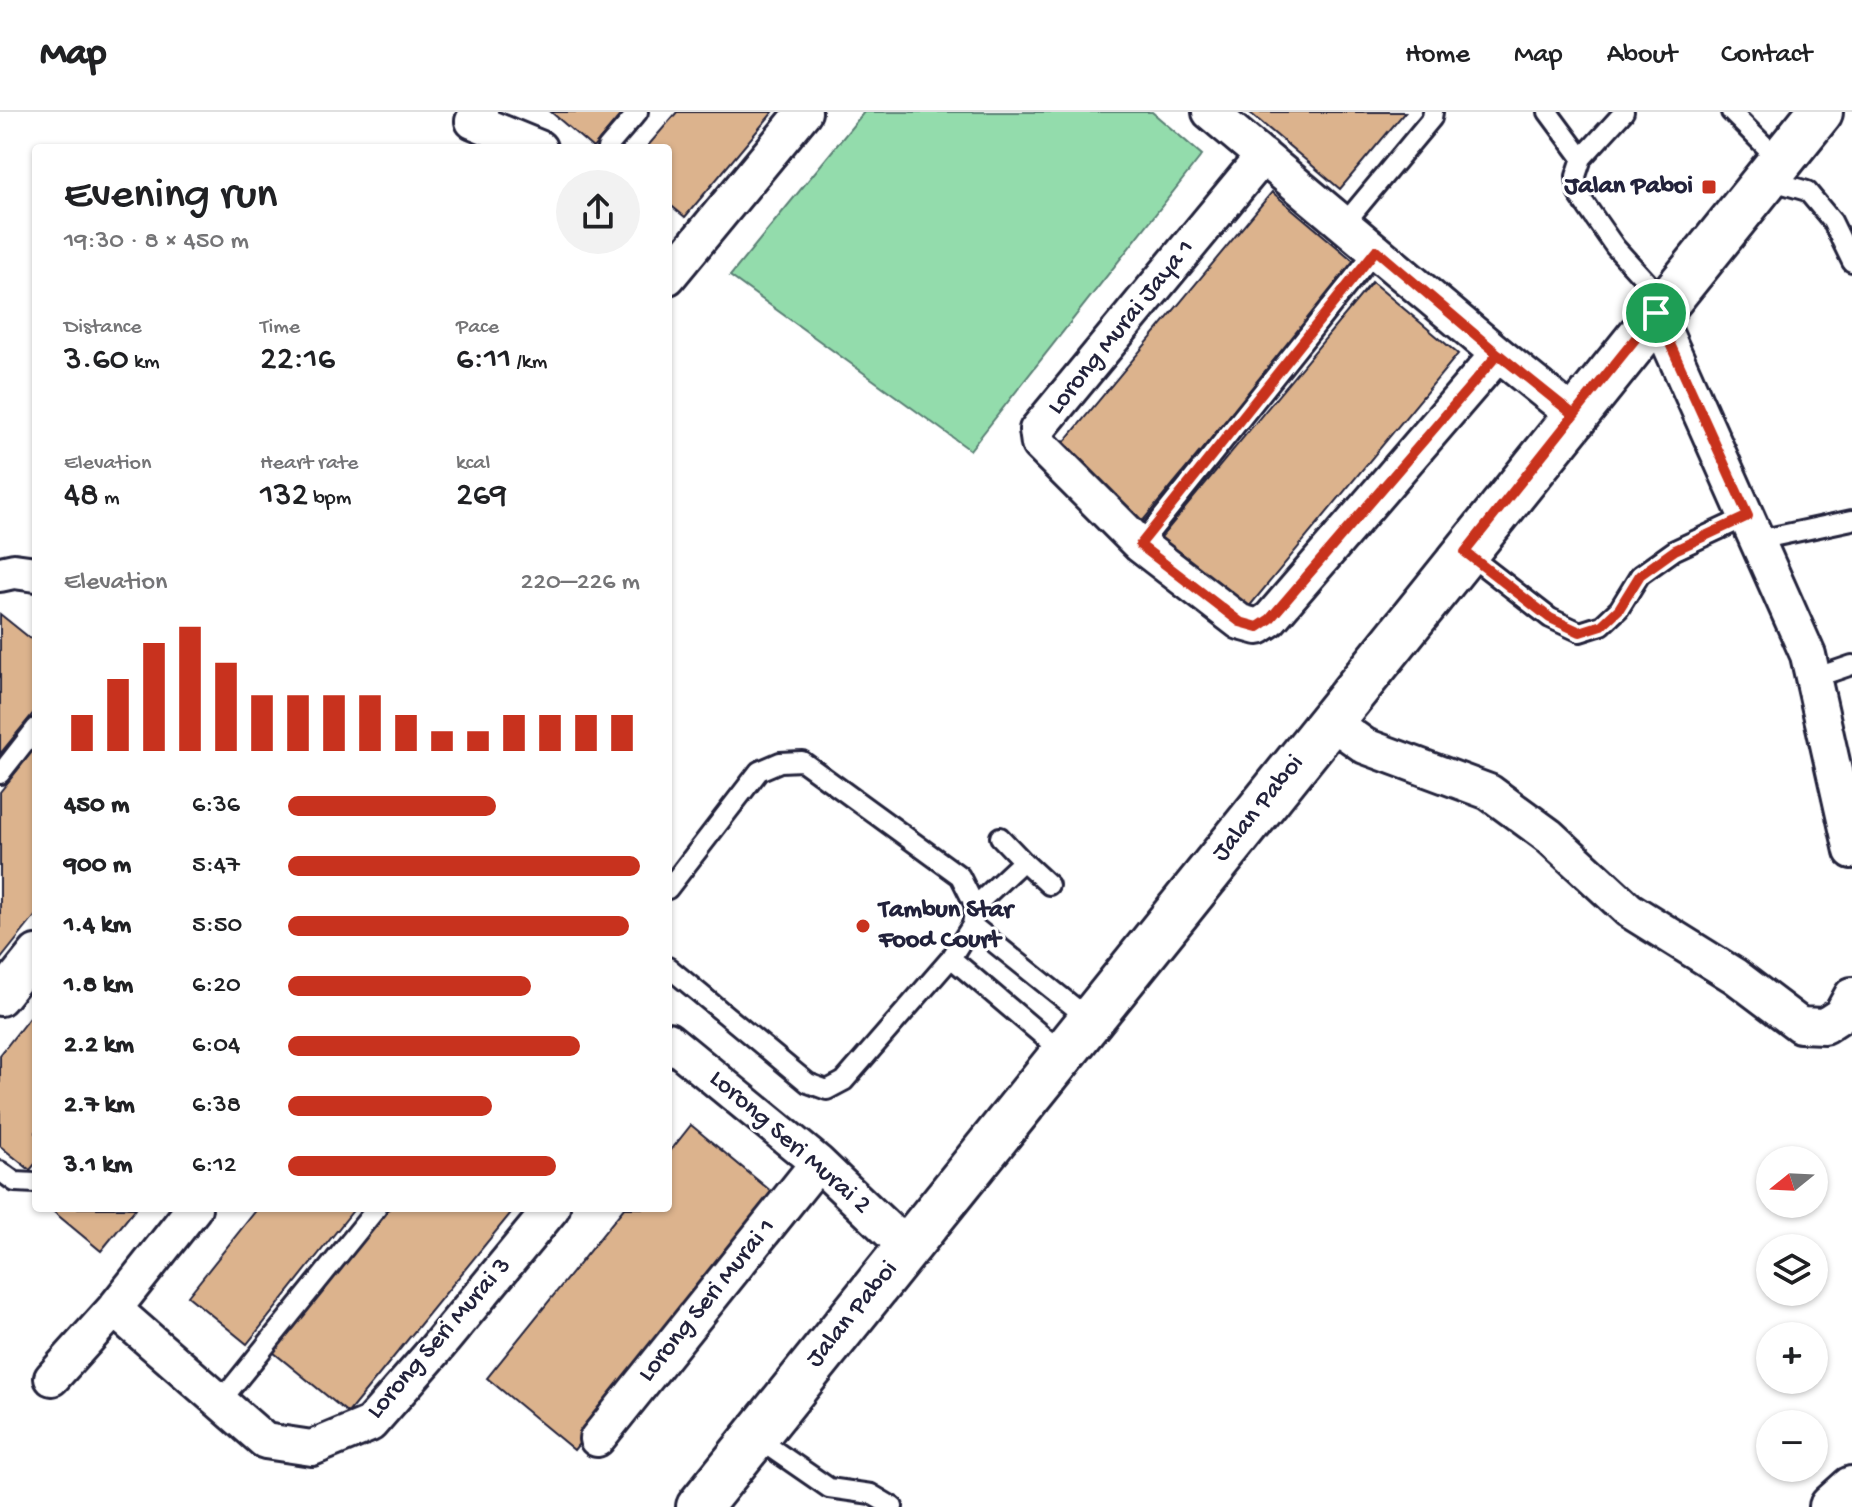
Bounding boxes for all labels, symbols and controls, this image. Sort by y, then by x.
text: Map [40,33,106,77]
text: Home [1405,39,1470,72]
text: Map [1514,39,1563,72]
text: About [1607,39,1677,72]
text: Contact [1721,39,1812,72]
button: share [556,170,640,254]
text: Evening run [64,171,277,223]
place label: Jalan Paboi [1563,172,1693,203]
marker: Jalan Paboi [1700,178,1718,196]
text: 19:30 · 8 × 450 m [64,227,249,258]
street label: Lorong Murai Jaya 1 [1042,234,1202,422]
pin [1622,279,1690,347]
icon: arrive [1634,291,1678,335]
text: Distance [64,315,142,341]
text: Time [260,315,300,341]
text: Pace [456,315,499,341]
text: 3.60 [64,341,129,381]
text: 22:16 [260,341,335,381]
text: 6:11 [456,341,511,381]
text: km [129,350,160,376]
text: /km [511,350,547,376]
text: Elevation [64,451,151,477]
text: Heart rate [260,451,358,477]
text: kcal [456,451,490,477]
text: 48 [64,477,99,517]
text: 132 [260,477,308,517]
text: 269 [456,477,507,517]
text: m [99,486,120,512]
text: bpm [308,486,351,512]
text: Elevation [64,568,167,599]
text: 220–226 m [521,568,640,599]
street label: Jalan Paboi [1207,749,1311,869]
text: 450 m [64,791,129,822]
text: 6:36 [192,791,240,822]
text: 900 m [64,851,131,882]
text: 5:47 [192,851,240,882]
place label: Tambun Star Food Court [877,896,1015,957]
text: 1.4 km [64,911,131,942]
text: 5:50 [192,911,242,942]
marker: Tambun Star Food Court [854,917,872,935]
text: 1.8 km [64,971,133,1002]
text: 6:20 [192,971,241,1002]
text: 2.2 km [64,1031,134,1062]
text: 6:04 [192,1031,240,1062]
street label: Lorong Seri Murai 2 [702,1064,876,1222]
text: 2.7 km [64,1091,135,1122]
text: 6:38 [192,1091,241,1122]
north arrow [1756,1146,1828,1218]
map controls [1756,1146,1828,1482]
text: 3.1 km [64,1151,132,1182]
text: 6:12 [192,1151,237,1182]
street label: Lorong Seri Murai 1 [632,1213,784,1389]
button: layers [1756,1234,1828,1306]
street label: Lorong Seri Murai 3 [361,1252,519,1426]
street label: Jalan Paboi [801,1255,905,1375]
button: + [1756,1322,1828,1394]
button: − [1756,1410,1828,1482]

